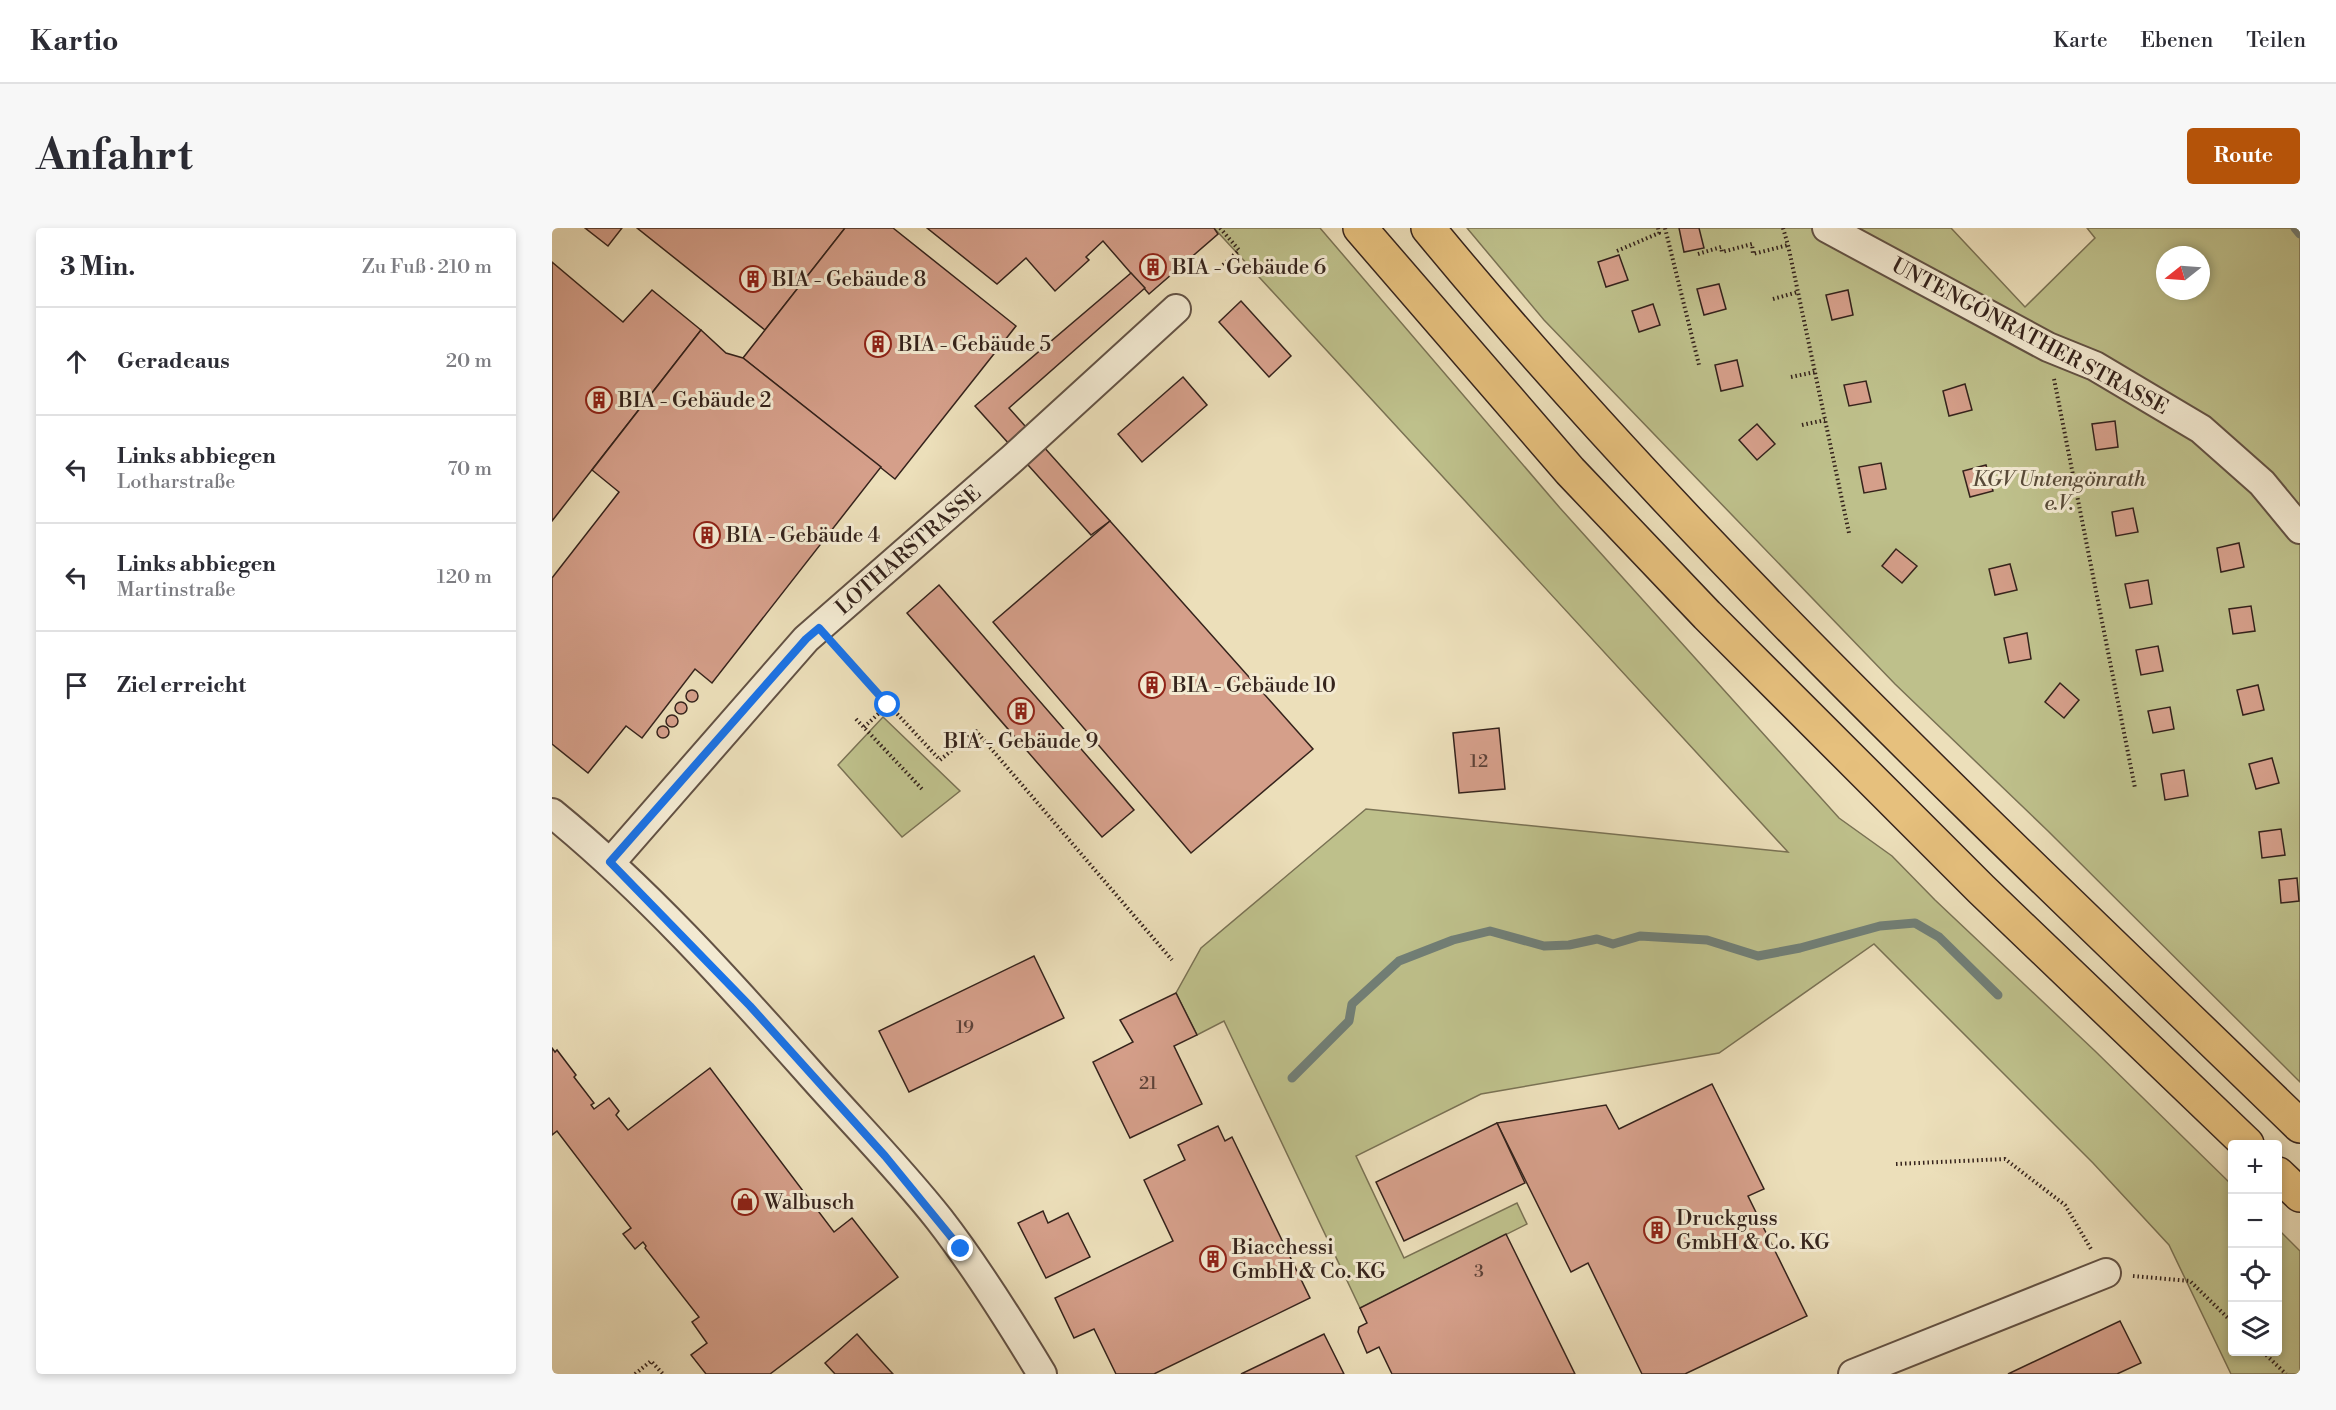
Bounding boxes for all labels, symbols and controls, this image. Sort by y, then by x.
text: Kartio [30,24,119,59]
text: Karte [2053,28,2108,54]
text: Ebenen [2141,28,2213,54]
text: Teilen [2246,28,2306,54]
button: Route [2187,128,2300,184]
text: Anfahrt [36,130,193,183]
north arrow [2156,246,2210,300]
text: 3 Min. [60,251,135,283]
street label: UNTENGÖNRATHER STRASSE [1887,251,2173,421]
building icon: BIA - Gebäude 6 [1138,252,1168,282]
text: Zu Fuß · 210 m [362,255,492,280]
place label: BIA - Gebäude 6 [1171,255,1327,281]
building icon: BIA - Gebäude 8 [738,264,768,294]
place label: BIA - Gebäude 8 [771,267,926,293]
building icon: BIA - Gebäude 5 [863,329,893,359]
place label: BIA - Gebäude 5 [897,332,1051,358]
icon: ahead [60,345,93,378]
text: Geradeaus [117,348,230,375]
text: 20 m [446,349,492,374]
building icon: BIA - Gebäude 2 [584,385,614,415]
place label: BIA - Gebäude 2 [617,388,772,414]
text: Links abbiegen [117,443,276,470]
icon: left [60,453,93,486]
text: 70 m [448,457,492,482]
park label: KGV Untengönrath e.V. [1972,467,2146,517]
text: Lotharstraße [117,470,235,495]
street label: LOTHARSTRASSE [830,480,987,621]
building icon: BIA - Gebäude 4 [692,520,722,550]
place label: BIA - Gebäude 4 [725,523,880,549]
text: Links abbiegen [117,551,276,578]
icon: left [60,561,93,594]
text: 120 m [437,565,492,590]
text: Martinstraße [117,578,236,603]
icon: arrive [60,669,93,702]
building icon: BIA - Gebäude 10 [1137,670,1167,700]
text: Ziel erreicht [117,672,246,699]
place label: BIA - Gebäude 10 [1171,673,1336,699]
route start [874,691,900,717]
building icon: BIA - Gebäude 9 [1006,696,1036,726]
place label: BIA - Gebäude 9 [943,729,1098,755]
house number: 12 [1470,750,1488,773]
house number: 19 [956,1016,974,1039]
house number: 21 [1139,1072,1157,1095]
map controls [2228,1140,2282,1356]
button: + [2228,1140,2282,1194]
shop icon: Walbusch [730,1187,760,1217]
place label: Walbusch [763,1190,855,1216]
button: − [2228,1194,2282,1248]
place label: Druckguss GmbH & Co. KG [1676,1206,1830,1256]
building icon: Druckguss GmbH & Co. KG [1642,1215,1672,1245]
route end [947,1235,973,1261]
place label: Biacchessi GmbH & Co. KG [1231,1235,1386,1285]
building icon: Biacchessi GmbH & Co. KG [1198,1244,1228,1274]
button: locate [2228,1248,2282,1302]
house number: 3 [1474,1260,1484,1283]
button: layers [2228,1302,2282,1356]

